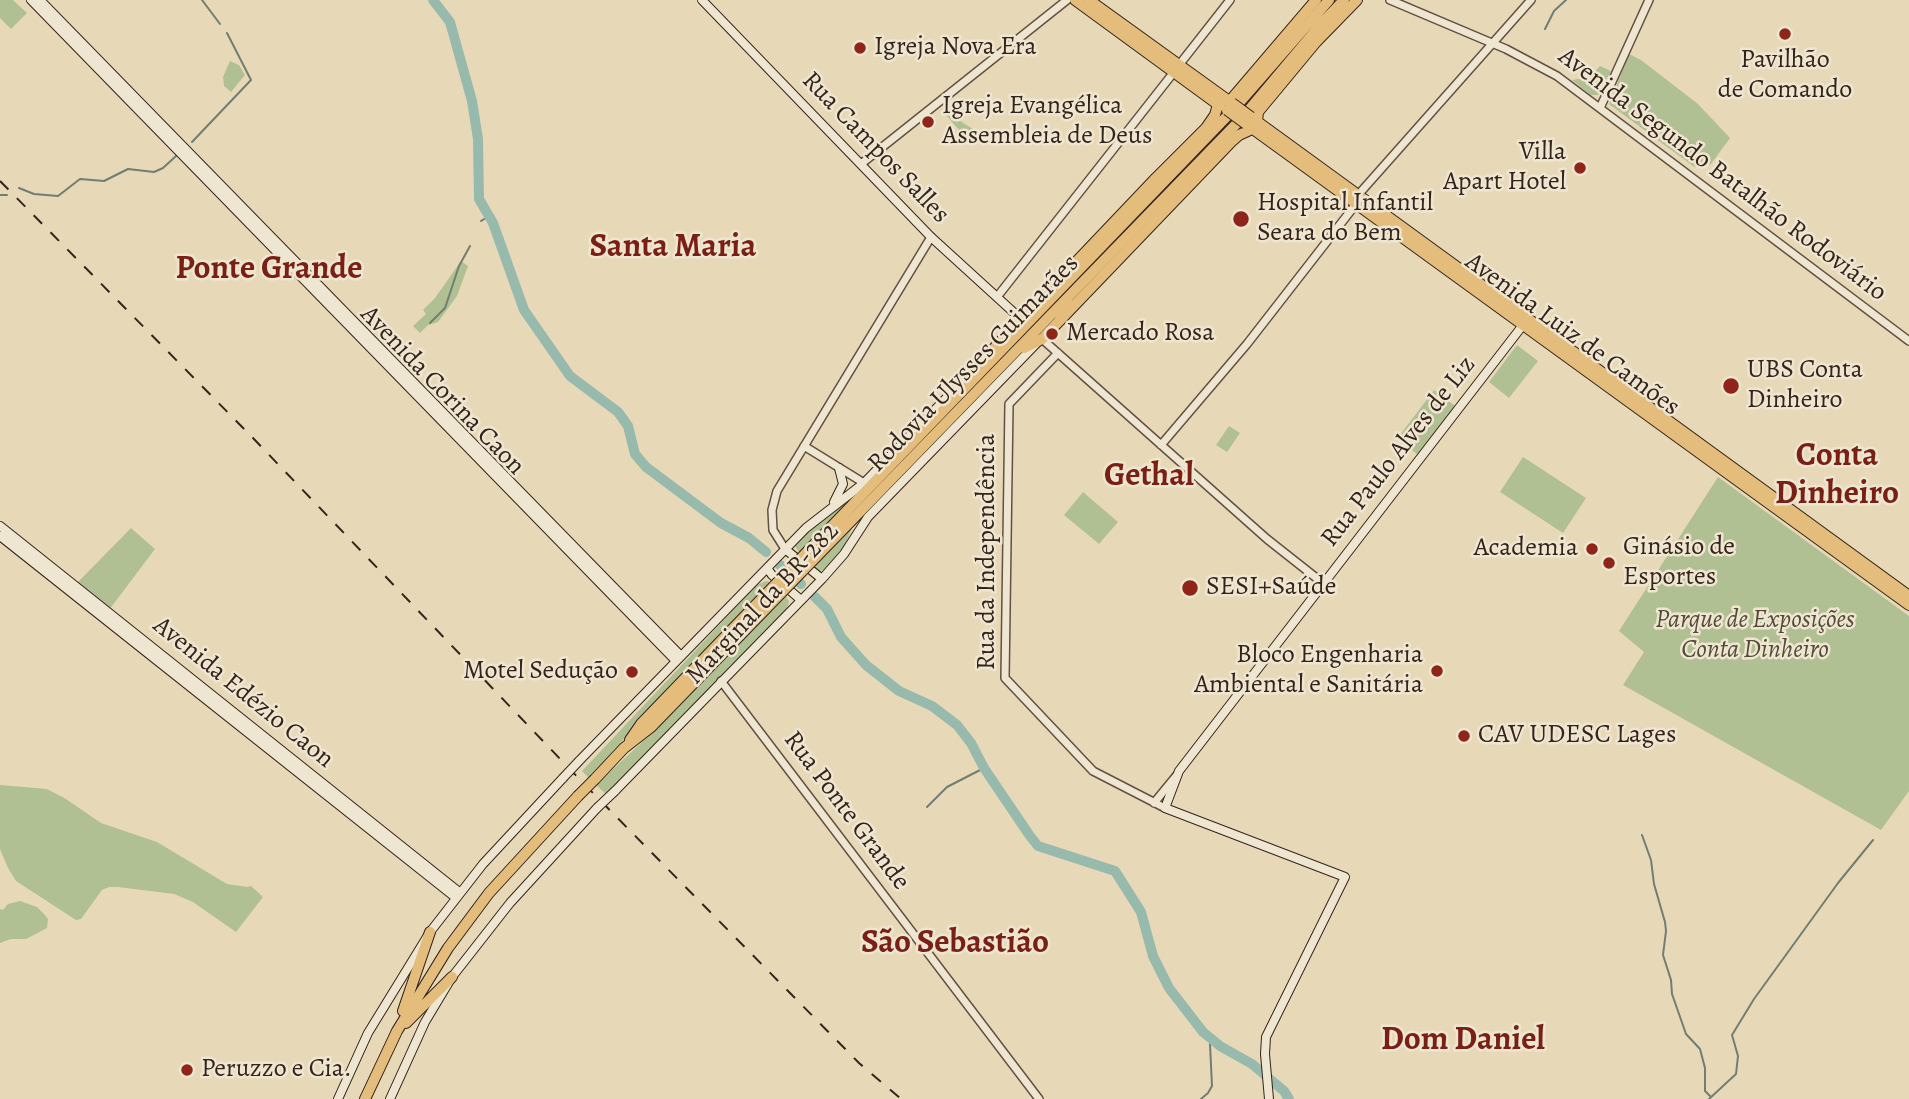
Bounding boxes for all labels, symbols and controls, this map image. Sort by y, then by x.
marker: Pavilhão de Comando [1777,26,1793,42]
place label: Igreja Nova Era [874,32,1037,64]
marker: Igreja Nova Era [852,40,868,56]
street label: Avenida Segundo Batalhão Rodoviário [1552,41,1892,309]
place label: Pavilhão de Comando [1718,45,1852,106]
street label: Rua Campos Salles [795,66,955,230]
place label: Igreja Evangélica Assembleia de Deus [942,91,1152,152]
marker: Igreja Evangélica Assembleia de Deus [920,114,936,130]
place label: Villa Apart Hotel [1443,137,1566,198]
marker: Villa Apart Hotel [1572,160,1588,176]
place label: Hospital Infantil Seara do Bem [1257,188,1433,249]
marker: Hospital Infantil Seara do Bem [1231,209,1251,229]
district label: Santa Maria [590,228,756,268]
street label: Avenida Luiz de Camões [1459,247,1685,423]
street label: Rodovia Ulysses Guimarães [862,249,1086,479]
district label: Ponte Grande [175,250,363,290]
street label: Avenida Corina Caon [353,300,531,482]
place label: Mercado Rosa [1066,318,1214,350]
marker: Mercado Rosa [1044,326,1060,342]
street label: Rua Paulo Alves de Liz [1315,350,1483,554]
place label: UBS Conta Dinheiro [1747,355,1863,416]
marker: UBS Conta Dinheiro [1721,376,1741,396]
street label: Rua da Independência [972,434,1004,670]
district label: Conta Dinheiro [1775,437,1899,515]
district label: Gethal [1104,457,1194,497]
street label: Marginal da BR-282 [680,517,846,691]
place label: Ginásio de Esportes [1623,532,1735,594]
place label: Academia [1474,533,1578,565]
marker: Academia [1584,541,1600,557]
marker: Ginásio de Esportes [1601,555,1617,571]
place label: SESI+Saúde [1206,572,1337,604]
marker: SESI+Saúde [1180,578,1200,598]
park label: Parque de Exposições Conta Dinheiro [1655,605,1855,666]
street label: Avenida Edézio Caon [146,611,340,775]
place label: Bloco Engenharia Ambiental e Sanitária [1194,640,1423,702]
place label: Motel Sedução [463,656,618,688]
marker: Bloco Engenharia Ambiental e Sanitária [1429,663,1445,679]
marker: Motel Sedução [624,664,640,680]
place label: CAV UDESC Lages [1478,720,1676,752]
street label: Rua Ponte Grande [776,725,916,897]
marker: CAV UDESC Lages [1456,728,1472,744]
district label: São Sebastião [861,924,1049,964]
district label: Dom Daniel [1381,1021,1545,1061]
place label: Peruzzo e Cia. [201,1054,352,1086]
marker: Peruzzo e Cia. [179,1062,195,1078]

